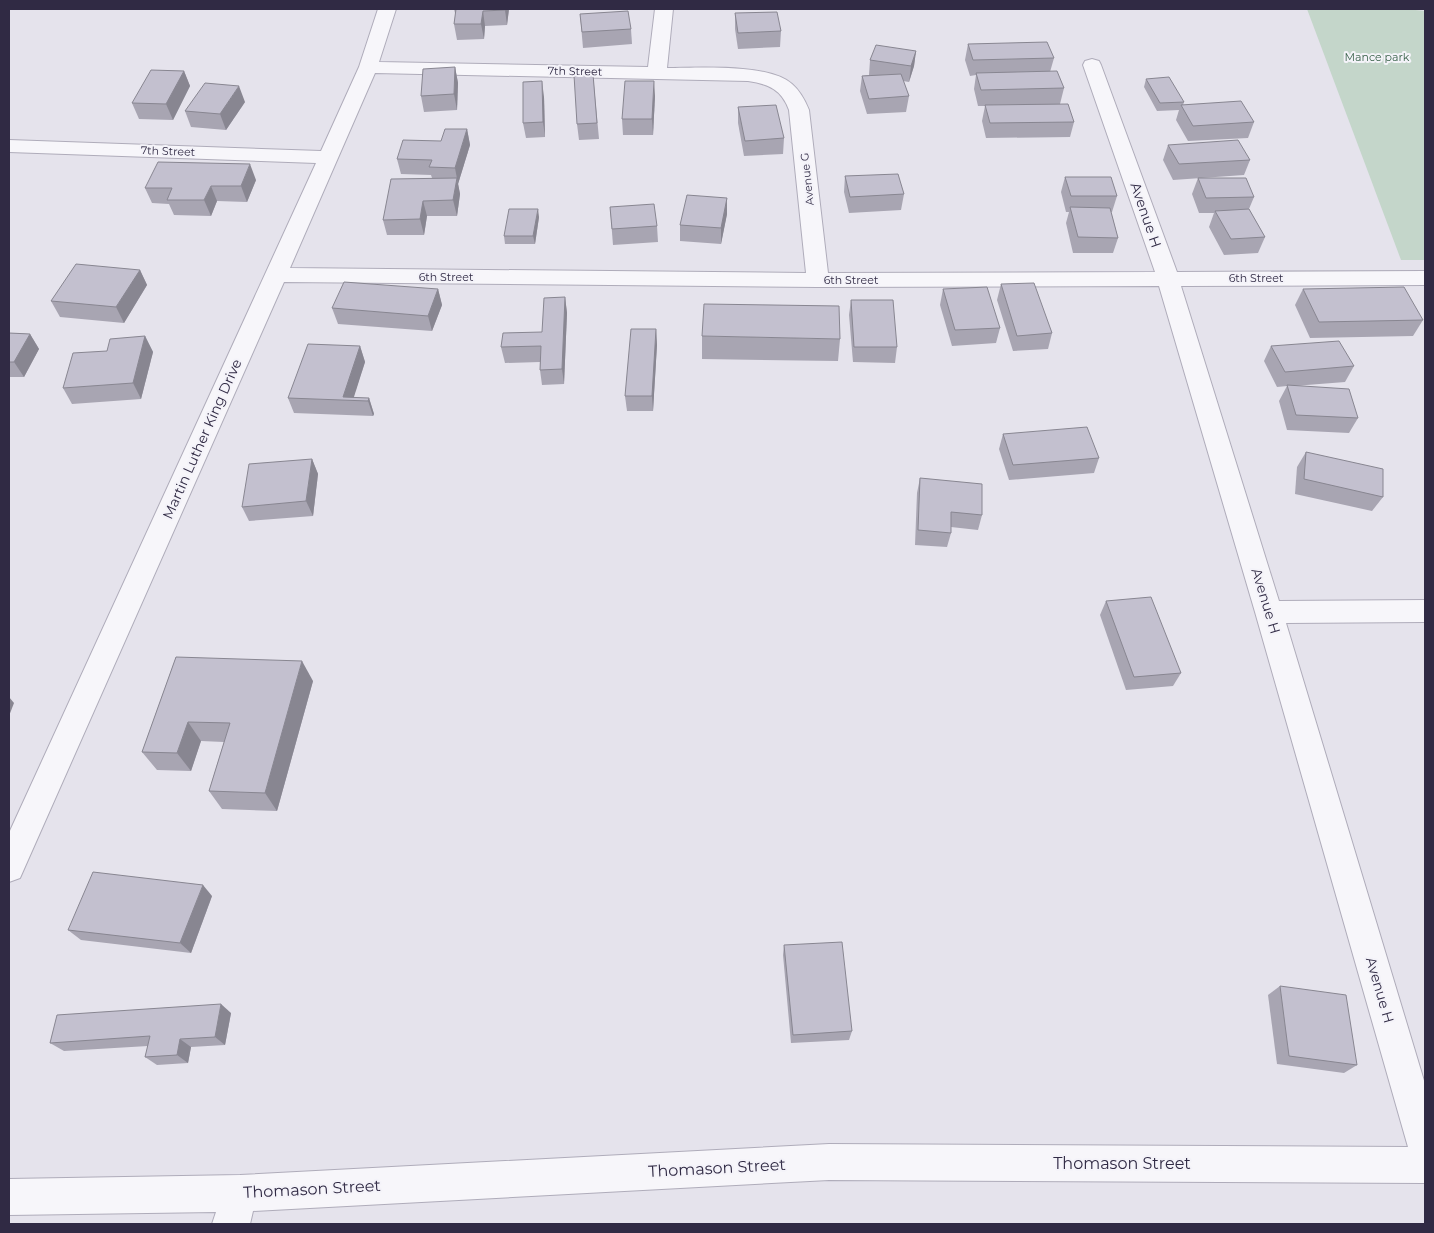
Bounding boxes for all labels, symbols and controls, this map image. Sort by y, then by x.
park label: Mance park [1345,50,1410,64]
street label: 7th Street [548,64,603,78]
street label: 7th Street [141,143,196,159]
street label: Avenue G [797,152,817,206]
street label: Avenue H [1126,180,1166,250]
street label: 6th Street [419,270,474,284]
street label: 6th Street [1229,271,1284,285]
street label: 6th Street [824,273,879,287]
street label: Martin Luther King Drive [158,356,246,522]
street label: Avenue H [1247,566,1285,636]
street label: Avenue H [1362,955,1398,1025]
street label: Thomason Street [1053,1154,1191,1173]
street label: Thomason Street [648,1155,787,1181]
street label: Thomason Street [243,1176,382,1202]

